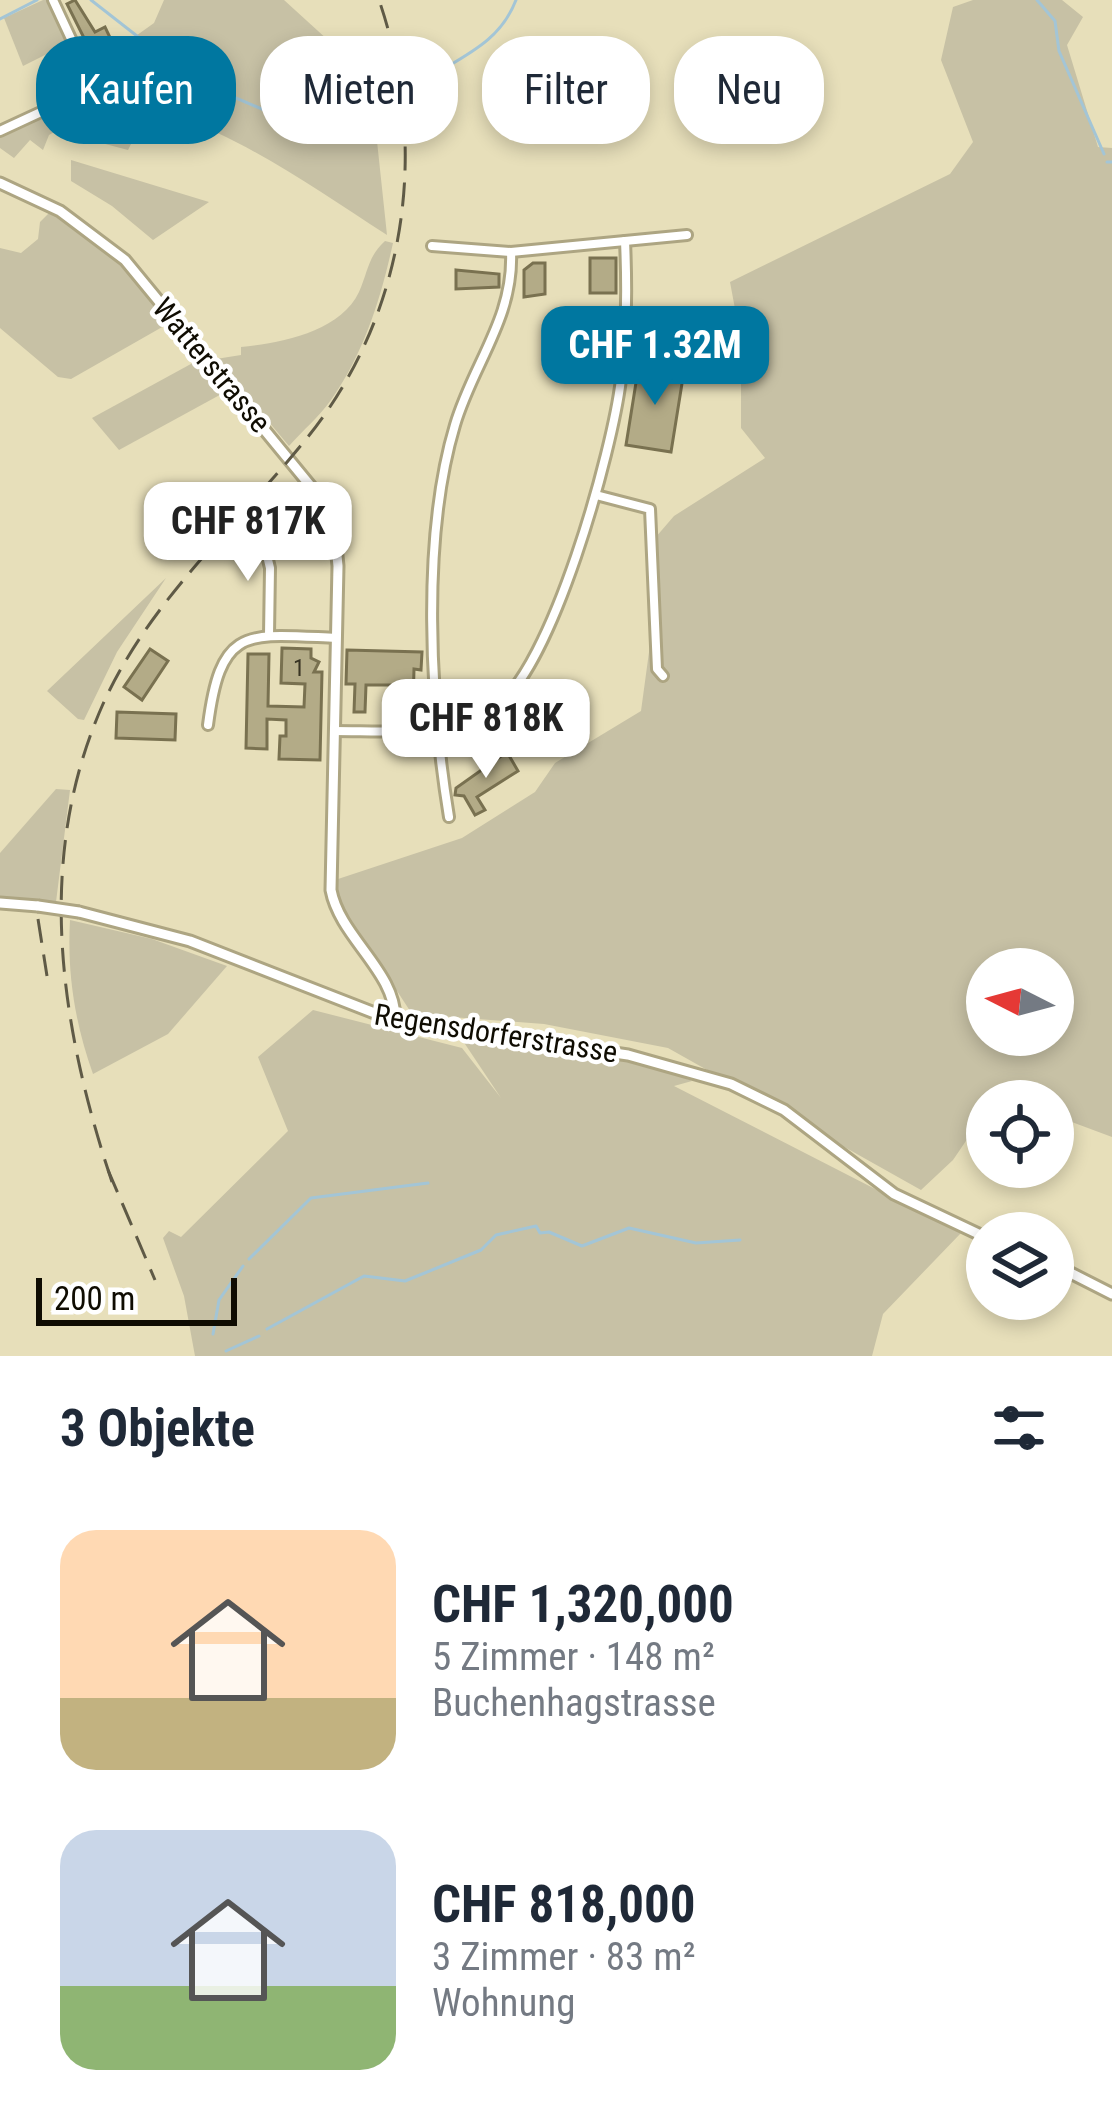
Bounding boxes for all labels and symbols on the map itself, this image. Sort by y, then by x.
street label: Watterstrasse [146,291,278,439]
pin: CHF 1.32M [518,306,792,408]
pin: CHF 817K [124,482,372,584]
house number: 1 [293,654,305,682]
pin: CHF 818K [362,679,610,781]
north arrow [966,948,1074,1056]
street label: Regensdorferstrasse [372,997,620,1069]
scale bar [36,1272,237,1325]

